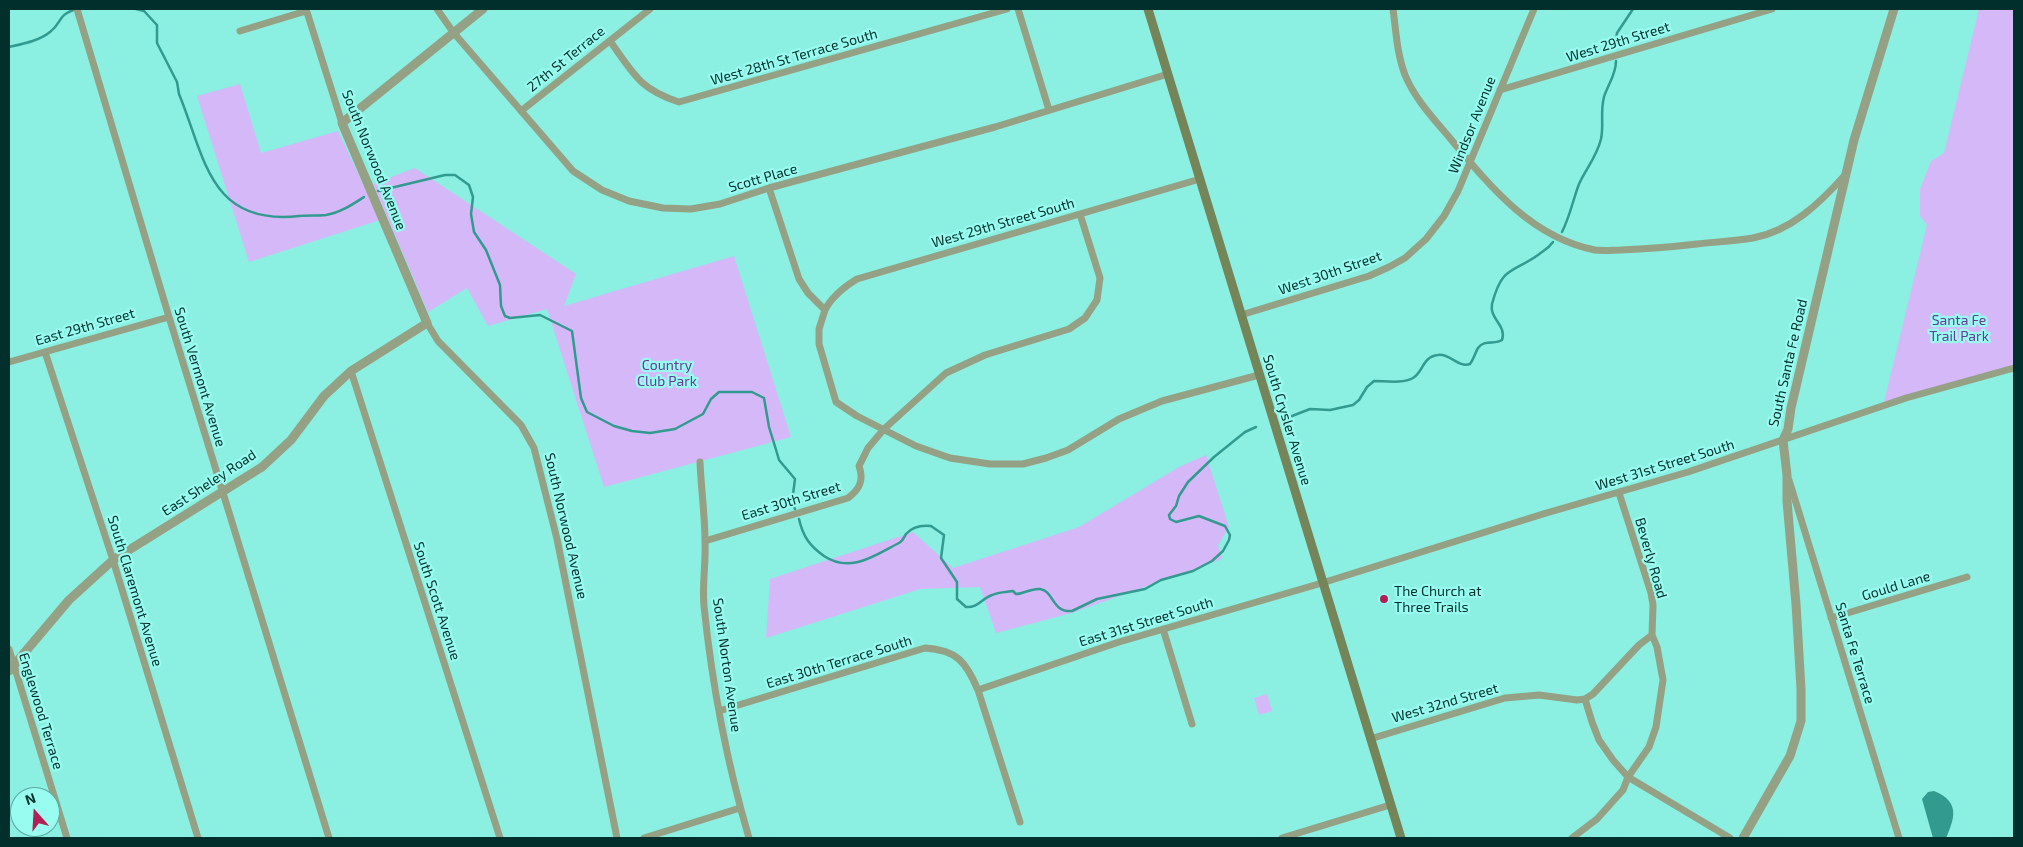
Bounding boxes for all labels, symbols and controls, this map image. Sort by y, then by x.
street label: West 29th Street [1564,18,1672,66]
street label: 27th St Terrace [524,23,608,95]
street label: West 28th St Terrace South [709,25,879,89]
street label: Windsor Avenue [1445,74,1499,176]
street label: South Norwood Avenue [338,88,410,232]
street label: Scott Place [727,160,799,196]
street label: West 29th Street South [930,195,1076,251]
street label: West 30th Street [1276,248,1384,298]
street label: South Santa Fe Road [1765,298,1811,428]
street label: East 29th Street [33,305,137,349]
street label: South Vermont Avenue [171,305,229,449]
park label: Santa Fe Trail Park [1929,312,1989,344]
street label: South Crysler Avenue [1259,353,1315,487]
park label: Country Club Park [637,357,697,390]
street label: West 31st Street South [1594,436,1736,494]
street label: East Sheley Road [159,446,259,520]
street label: South Norwood Avenue [541,451,591,601]
street label: East 30th Street [739,478,843,524]
street label: South Claremont Avenue [104,514,166,668]
street label: Beverly Road [1631,516,1671,600]
street label: South Scott Avenue [410,540,464,662]
street label: Gould Lane [1860,568,1932,604]
place label: The Church at Three Trails [1394,583,1482,616]
marker: The Church at Three Trails [1378,593,1390,605]
street label: East 31st Street South [1077,594,1215,650]
street label: South Norton Avenue [709,597,745,733]
street label: Santa Fe Terrace [1832,600,1878,706]
street label: East 30th Terrace South [764,632,914,692]
street label: Englewood Terrace [15,651,67,771]
street label: West 32nd Street [1390,680,1500,726]
north arrow [10,787,60,837]
text: N [23,789,38,808]

